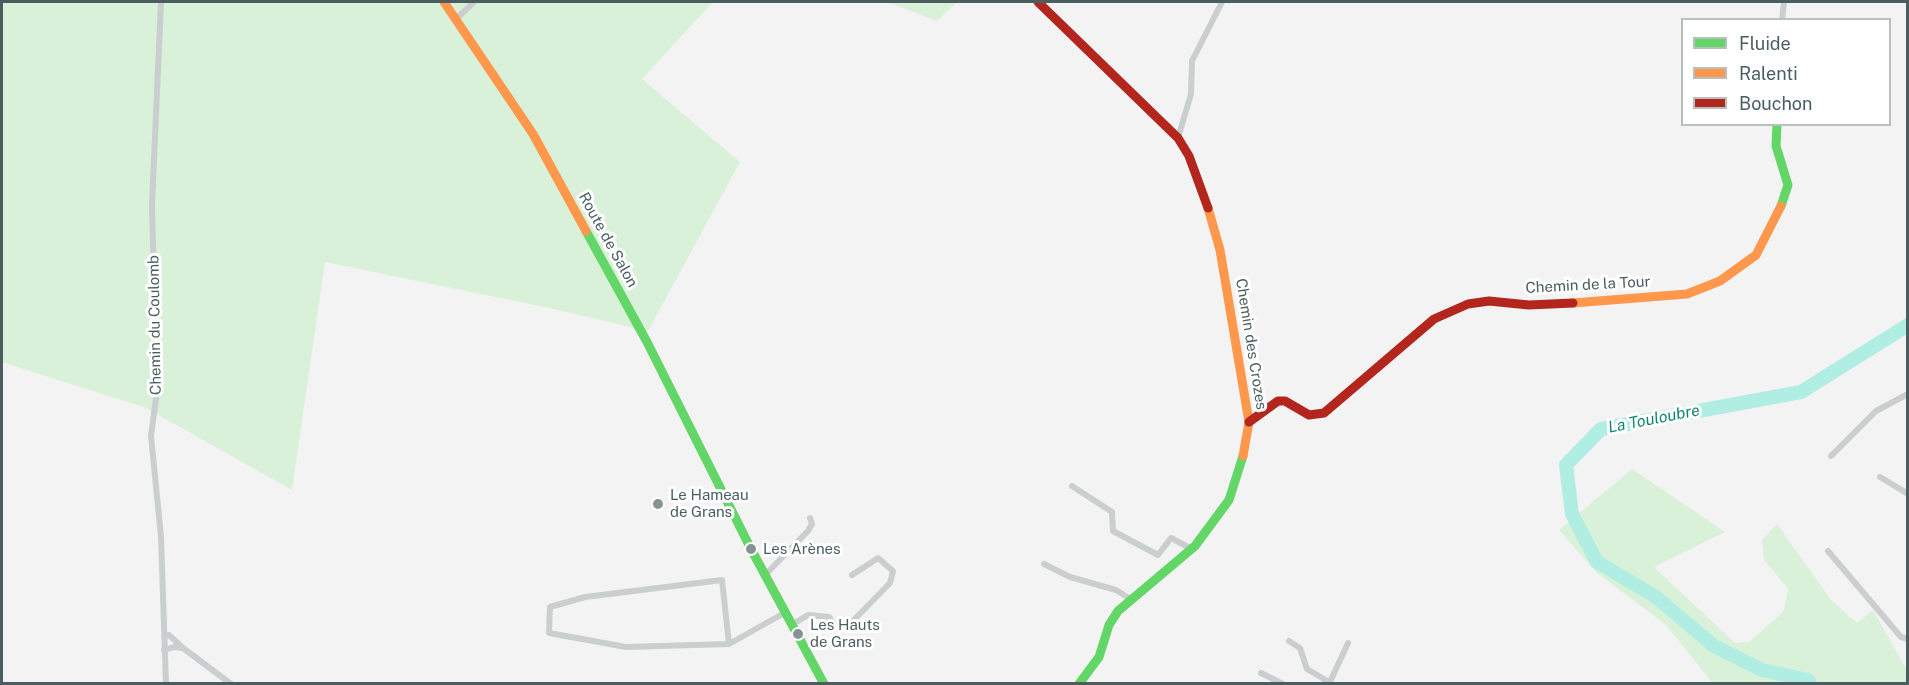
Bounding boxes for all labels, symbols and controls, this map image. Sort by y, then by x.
legend [1681,18,1891,126]
text: Fluide [1739,33,1791,54]
text: Ralenti [1739,63,1798,84]
text: Bouchon [1739,93,1812,114]
street label: Route de Salon [575,189,641,291]
street label: Chemin du Coulomb [145,255,165,395]
street label: Chemin de la Tour [1525,273,1651,297]
street label: Chemin des Crozes [1232,277,1270,411]
water label: La Touloubre [1607,401,1701,437]
place label: Le Hameau de Grans [670,486,749,521]
marker: Le Hameau de Grans [651,497,665,511]
place label: Les Arènes [763,540,841,558]
marker: Les Arènes [744,542,758,556]
place label: Les Hauts de Grans [810,616,880,651]
marker: Les Hauts de Grans [791,627,805,641]

